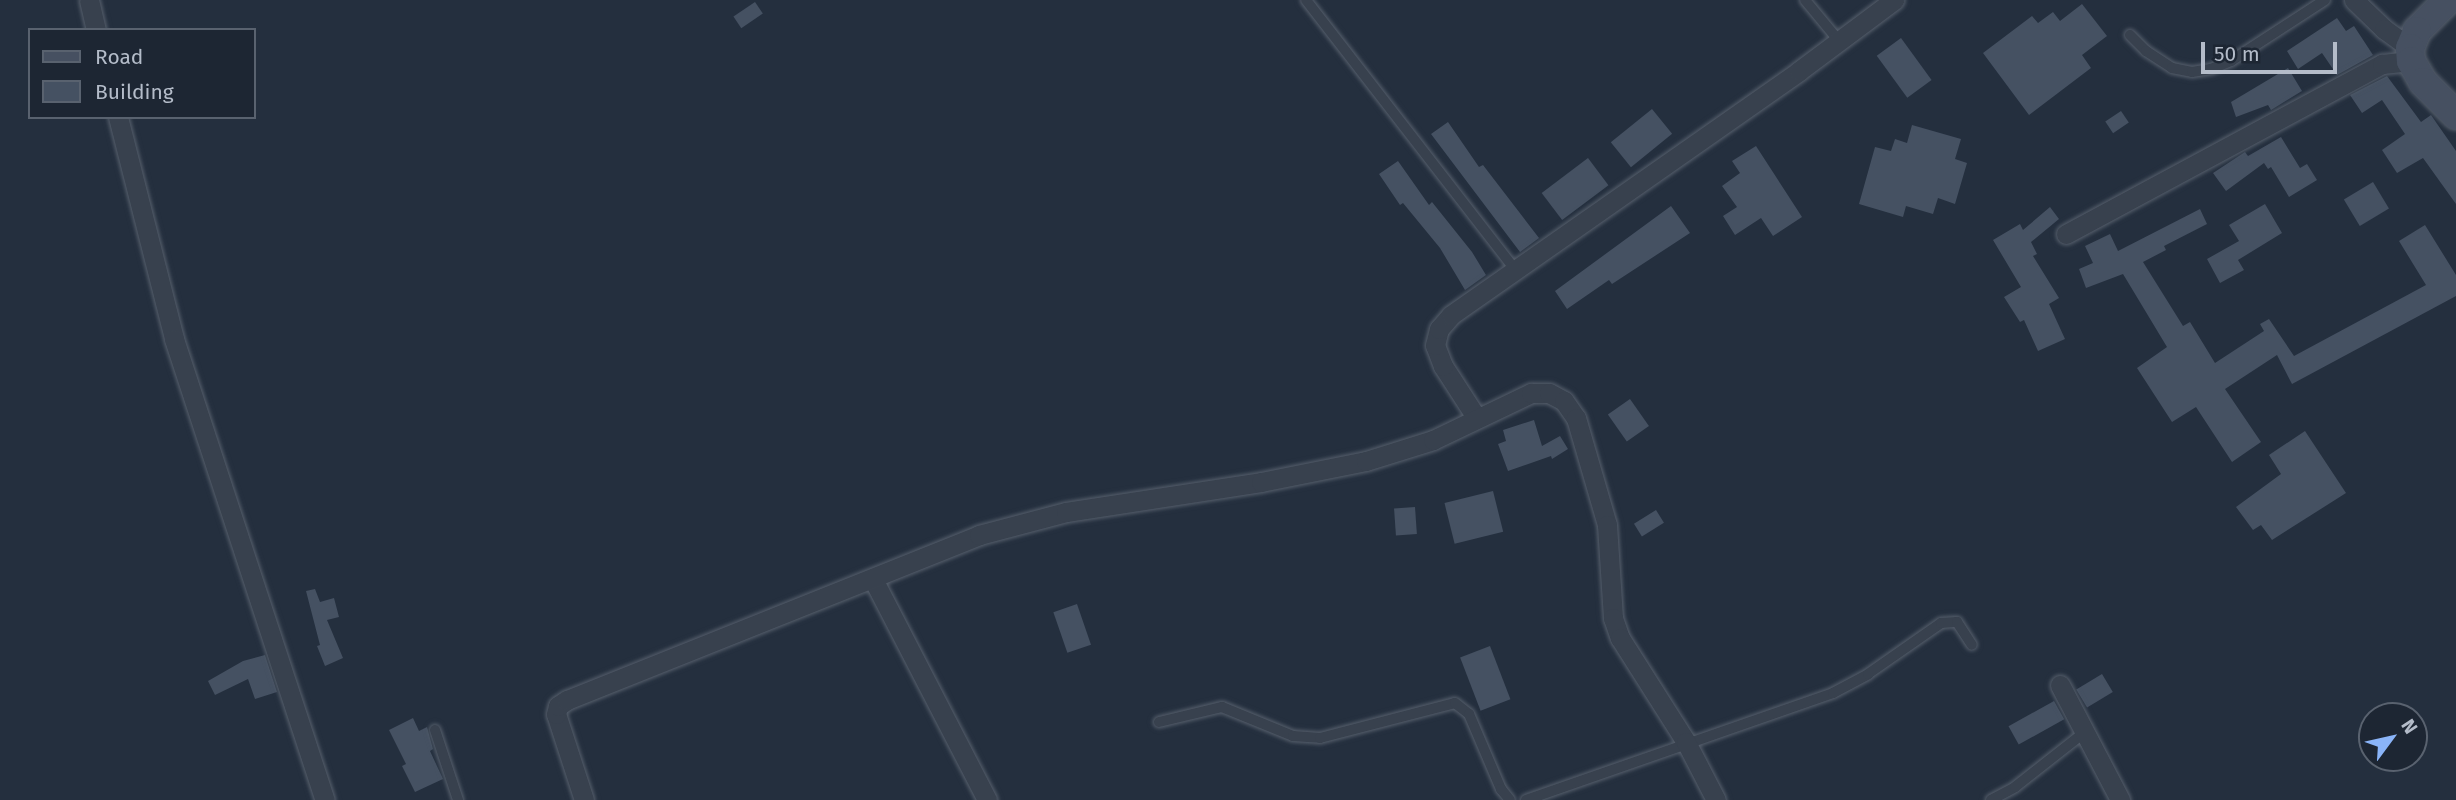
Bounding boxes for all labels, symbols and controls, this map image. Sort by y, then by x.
legend [28,28,256,119]
scale bar [2204,28,2340,72]
text: 50 m [2214,41,2260,67]
text: Road [95,44,143,70]
text: Building [95,79,174,105]
north arrow [2358,702,2428,772]
text: N [2396,715,2422,738]

